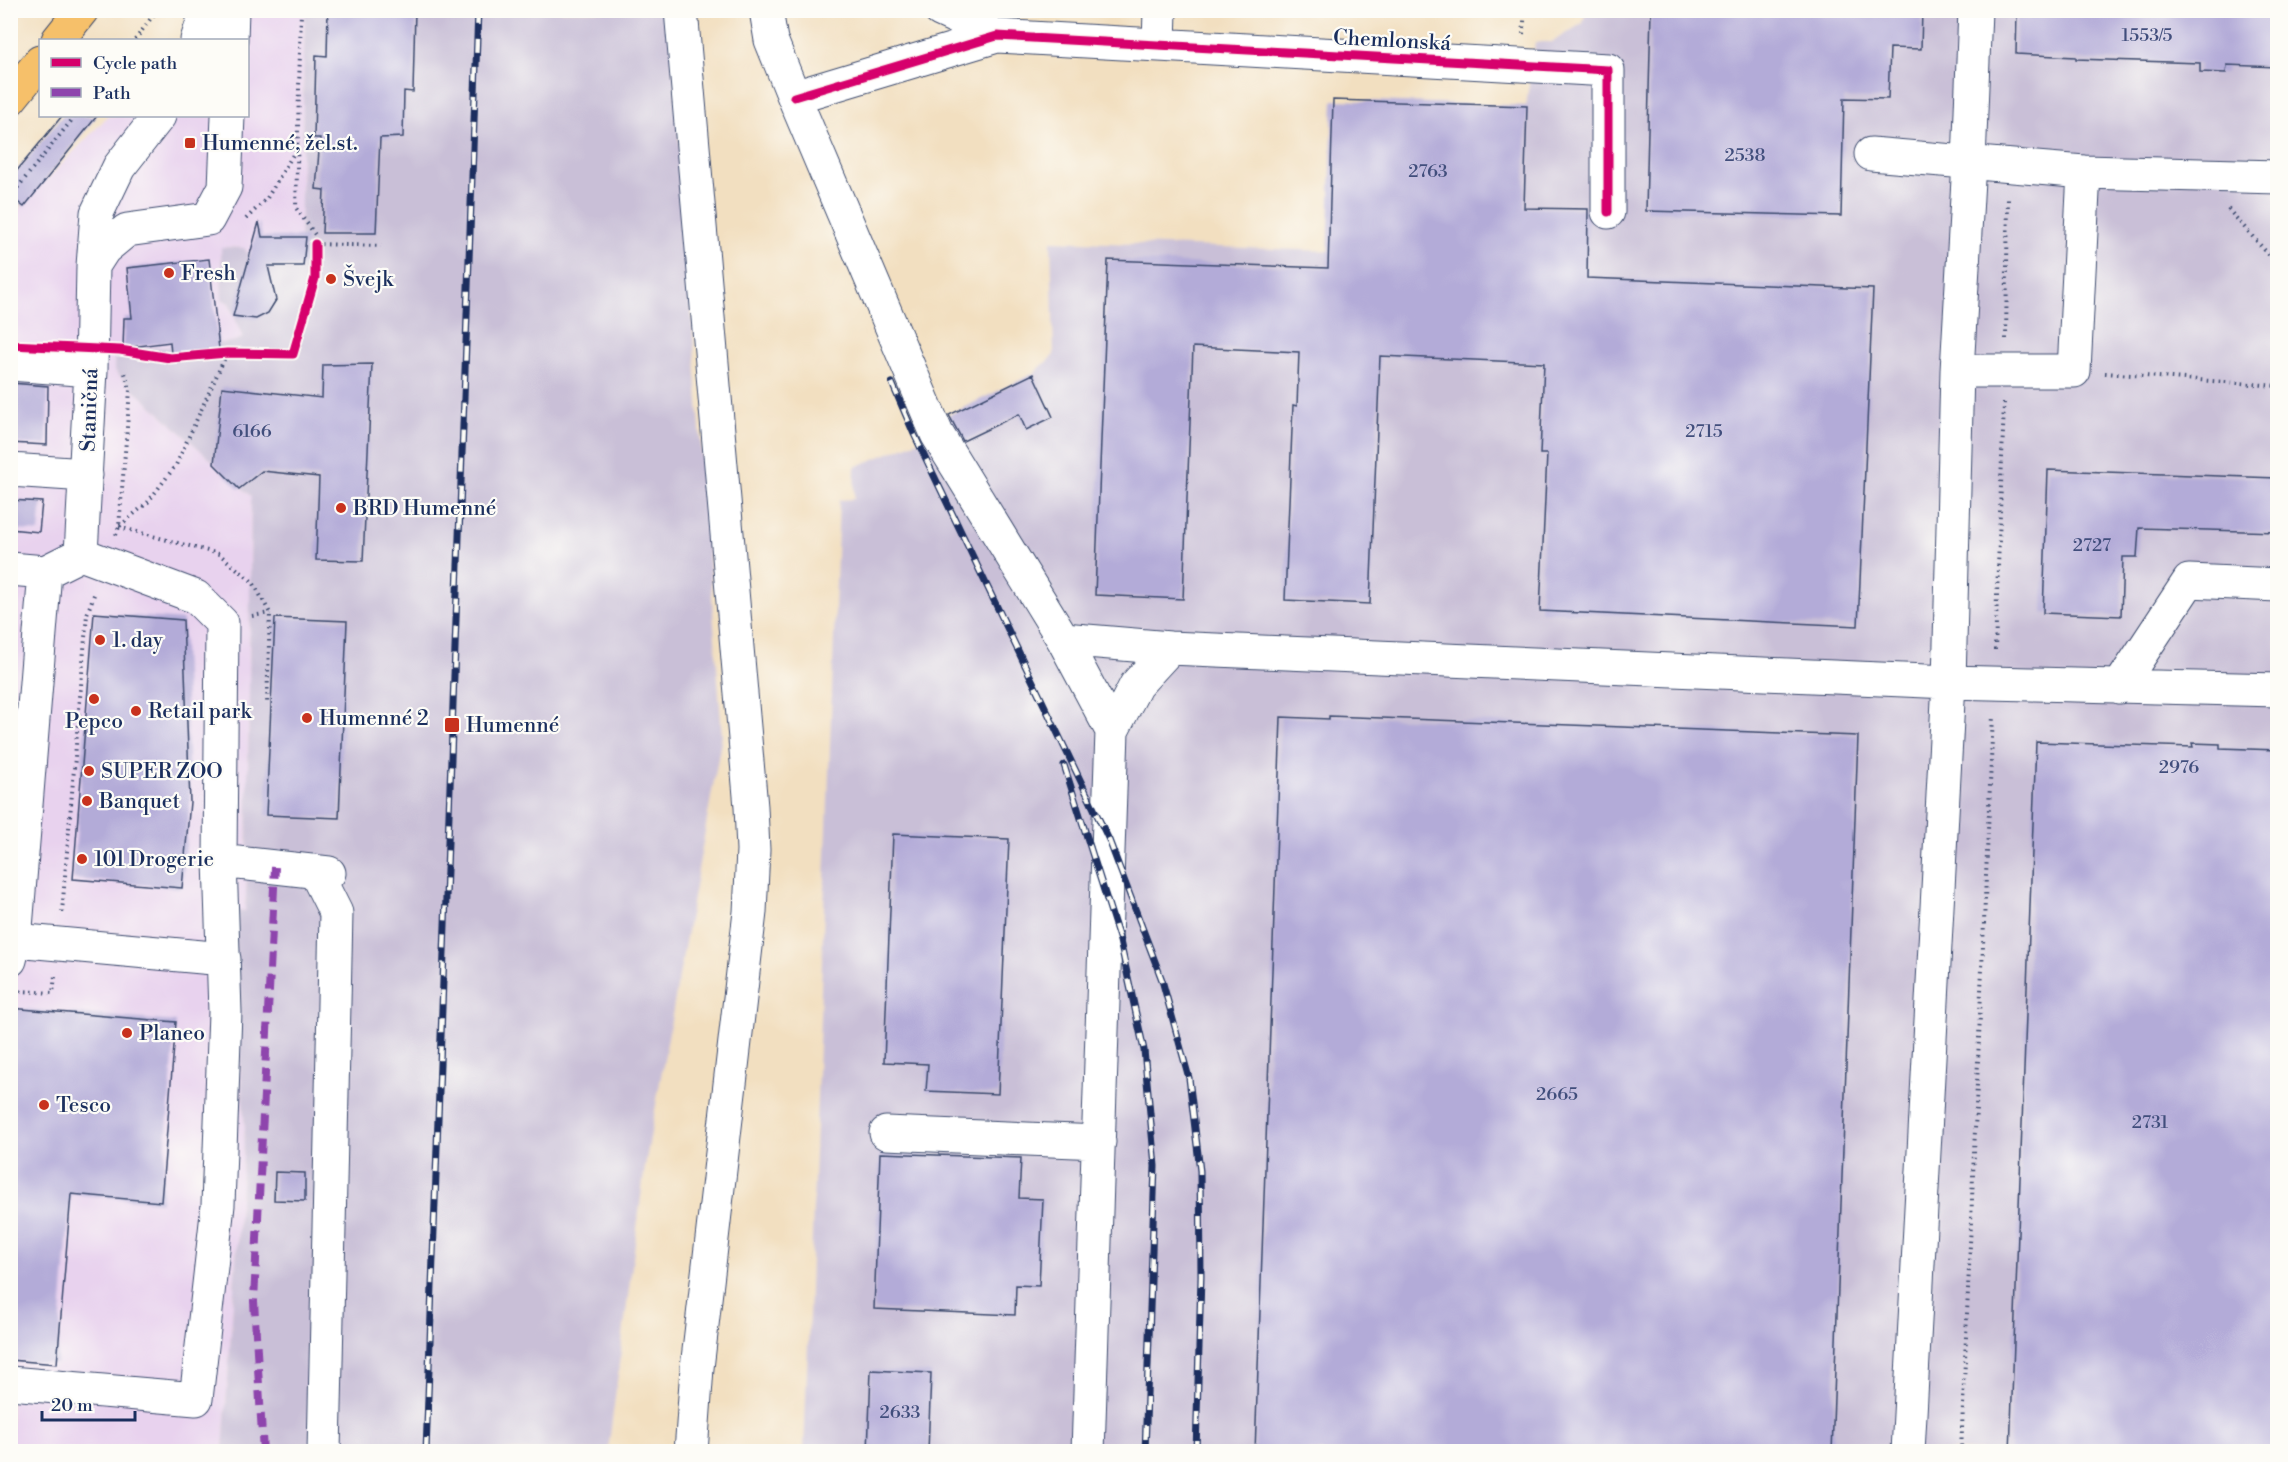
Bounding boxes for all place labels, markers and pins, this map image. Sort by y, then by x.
place label: Humenné, žel.st. [202,131,358,157]
marker: Humenné, žel.st. [183,136,197,150]
place label: Fresh [181,261,236,287]
place label: Švejk [343,264,394,293]
marker: Fresh [162,266,176,280]
marker: Švejk [324,272,338,286]
place label: BRD Humenné [352,496,496,522]
marker: BRD Humenné [334,501,348,515]
place label: 1. day [112,628,164,654]
marker: 1. day [93,633,107,647]
marker: Pepco [87,692,101,706]
place label: Retail park [148,699,252,725]
marker: Retail park [129,704,143,718]
place label: Humenné 2 [319,706,429,732]
place label: Pepco [65,709,123,735]
marker: Humenné 2 [300,711,314,725]
place label: Humenné [466,713,559,739]
marker: Humenné [443,716,461,734]
place label: SUPER ZOO [101,759,223,785]
marker: SUPER ZOO [82,764,96,778]
place label: Banquet [98,789,180,815]
marker: Banquet [80,794,94,808]
place label: 101 Drogerie [94,847,214,873]
marker: 101 Drogerie [75,852,89,866]
place label: Planeo [139,1021,205,1047]
marker: Planeo [120,1026,134,1040]
place label: Tesco [56,1093,111,1119]
marker: Tesco [37,1098,51,1112]

